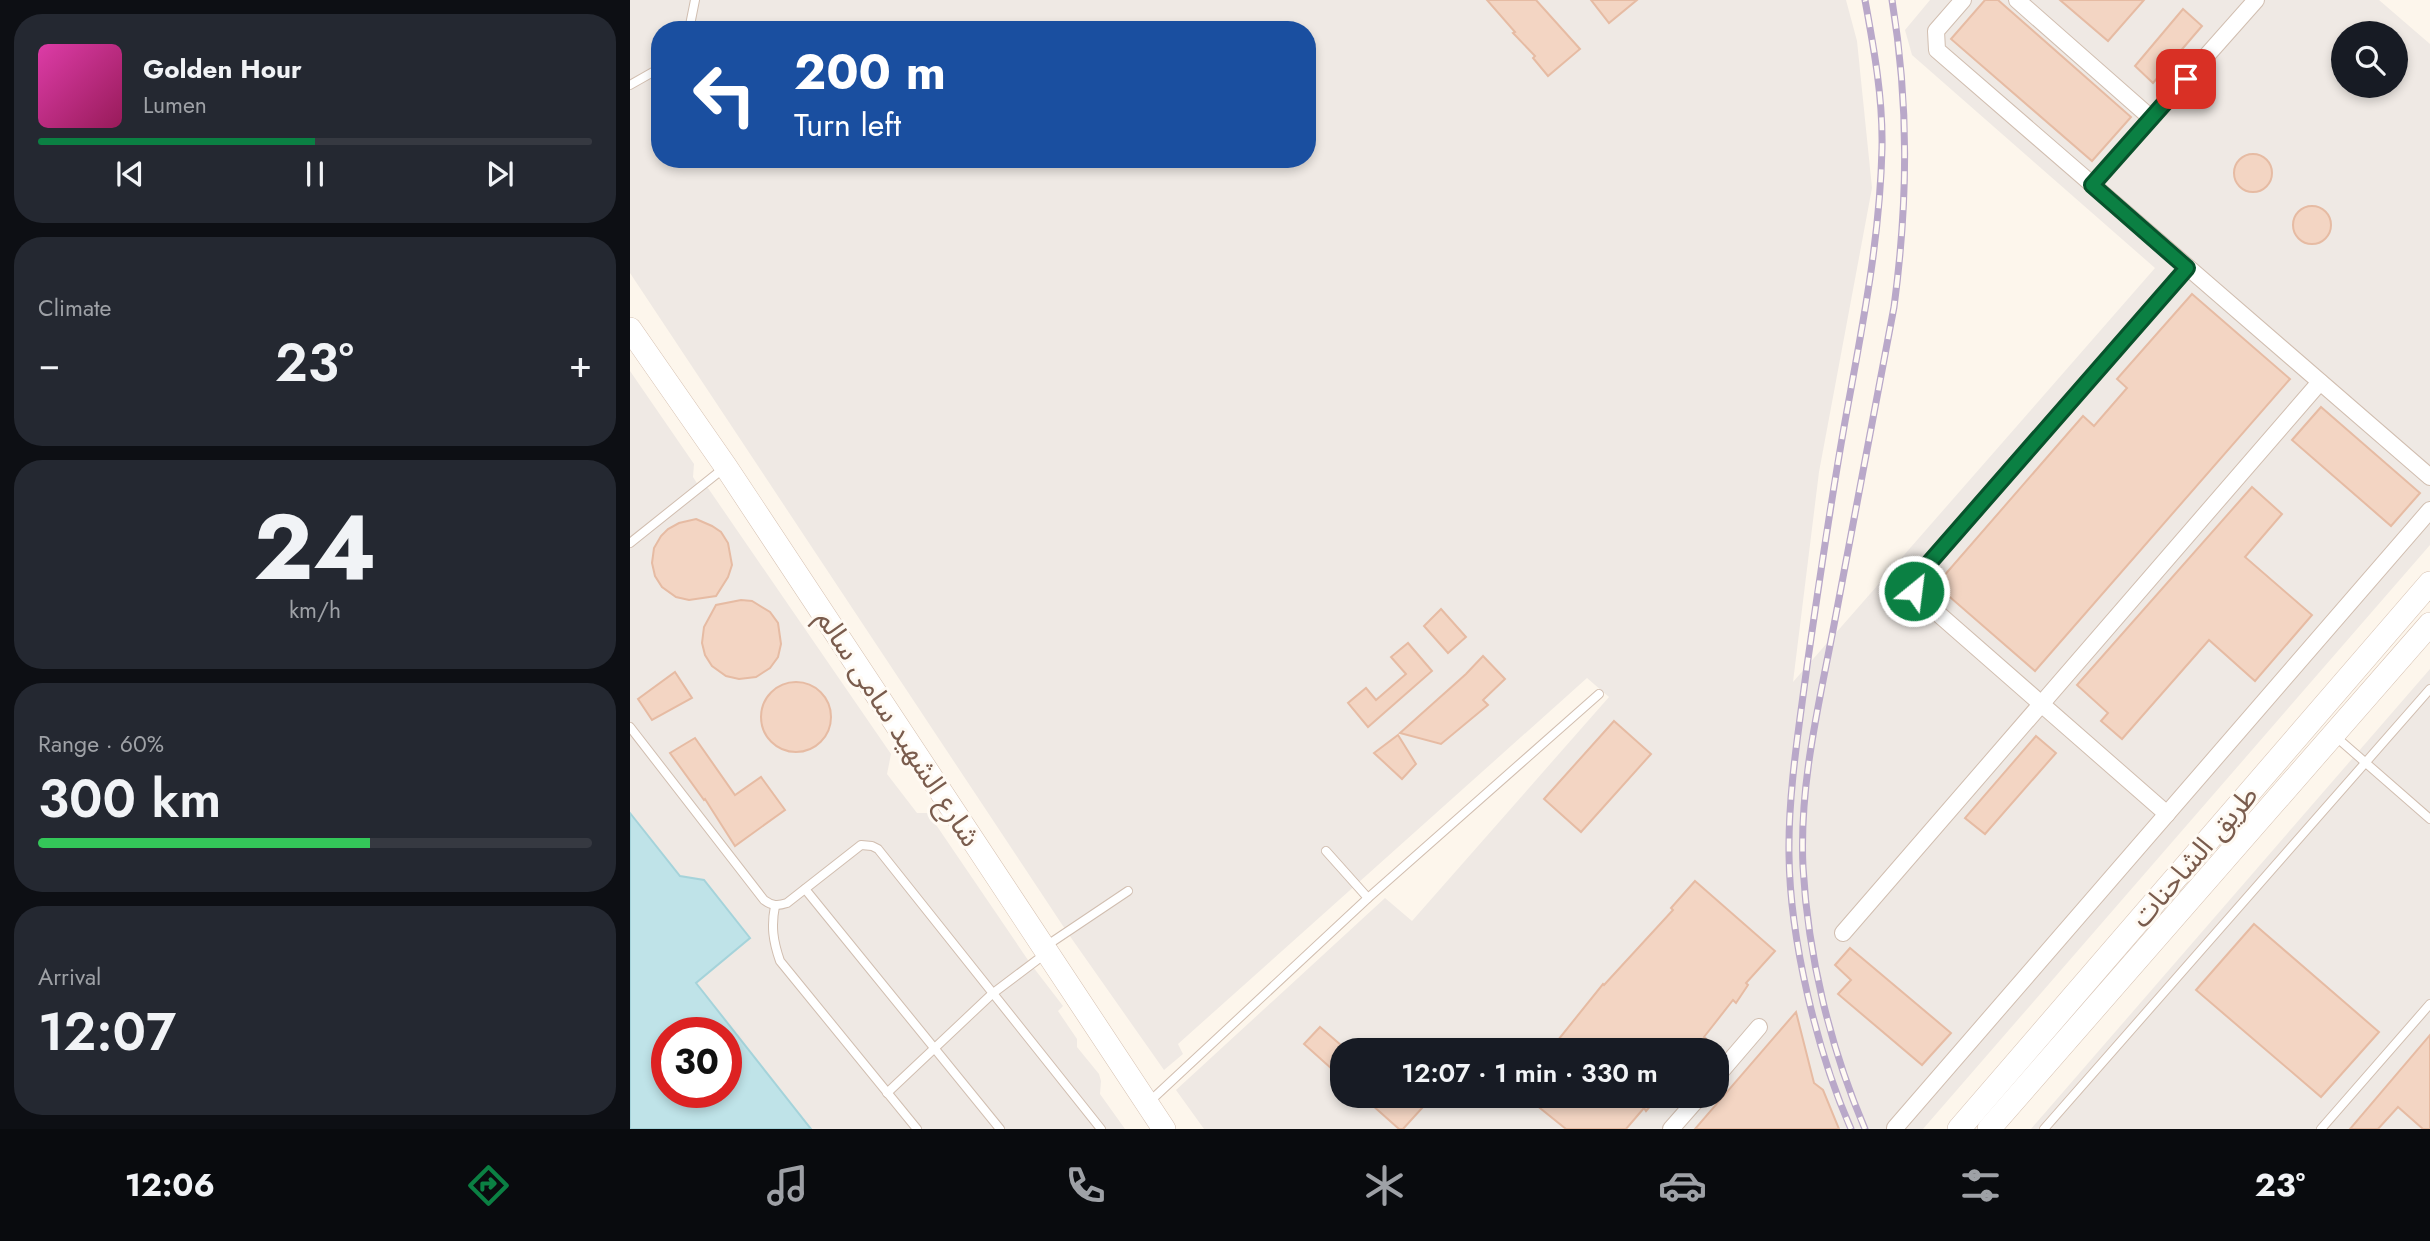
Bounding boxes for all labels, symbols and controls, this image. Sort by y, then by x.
map controls [2331,21,2408,98]
button: search [2331,21,2408,98]
text: 200 m [794,37,946,107]
icon: left [679,49,770,140]
pin [2156,49,2216,109]
text: Golden Hour [143,50,302,88]
icon: arrive [2167,60,2205,98]
text: Lumen [143,88,207,122]
text: Turn left [794,102,901,148]
icon: previous [111,155,149,193]
icon: pause [296,155,334,193]
icon: next [481,155,519,193]
text: Climate [38,291,111,325]
text: 23° [275,325,354,401]
text: − [38,336,60,391]
text: + [569,336,592,391]
text: 24 [253,482,377,613]
position arrow [1877,554,1951,628]
text: km/h [289,593,341,627]
street label: شارع الشهيد سامى سالم [806,602,991,856]
text: Range · 60% [38,727,164,761]
text: 300 km [38,761,221,837]
street label: طريق الشاحنات [2121,776,2268,936]
text: Arrival [38,960,101,994]
text: 12:07 [38,994,176,1070]
speed limit sign: 30 [651,1017,742,1108]
text: 12:07 · 1 min · 330 m [1401,1054,1658,1092]
icon: directions [464,1161,513,1210]
icon: music [763,1161,812,1210]
icon: phone [1061,1161,1110,1210]
icon: climate [1360,1161,1409,1210]
icon: car [1658,1161,1707,1210]
icon: filters [1956,1161,2005,1210]
text: 12:06 [125,1162,215,1208]
text: 23° [2255,1162,2305,1208]

